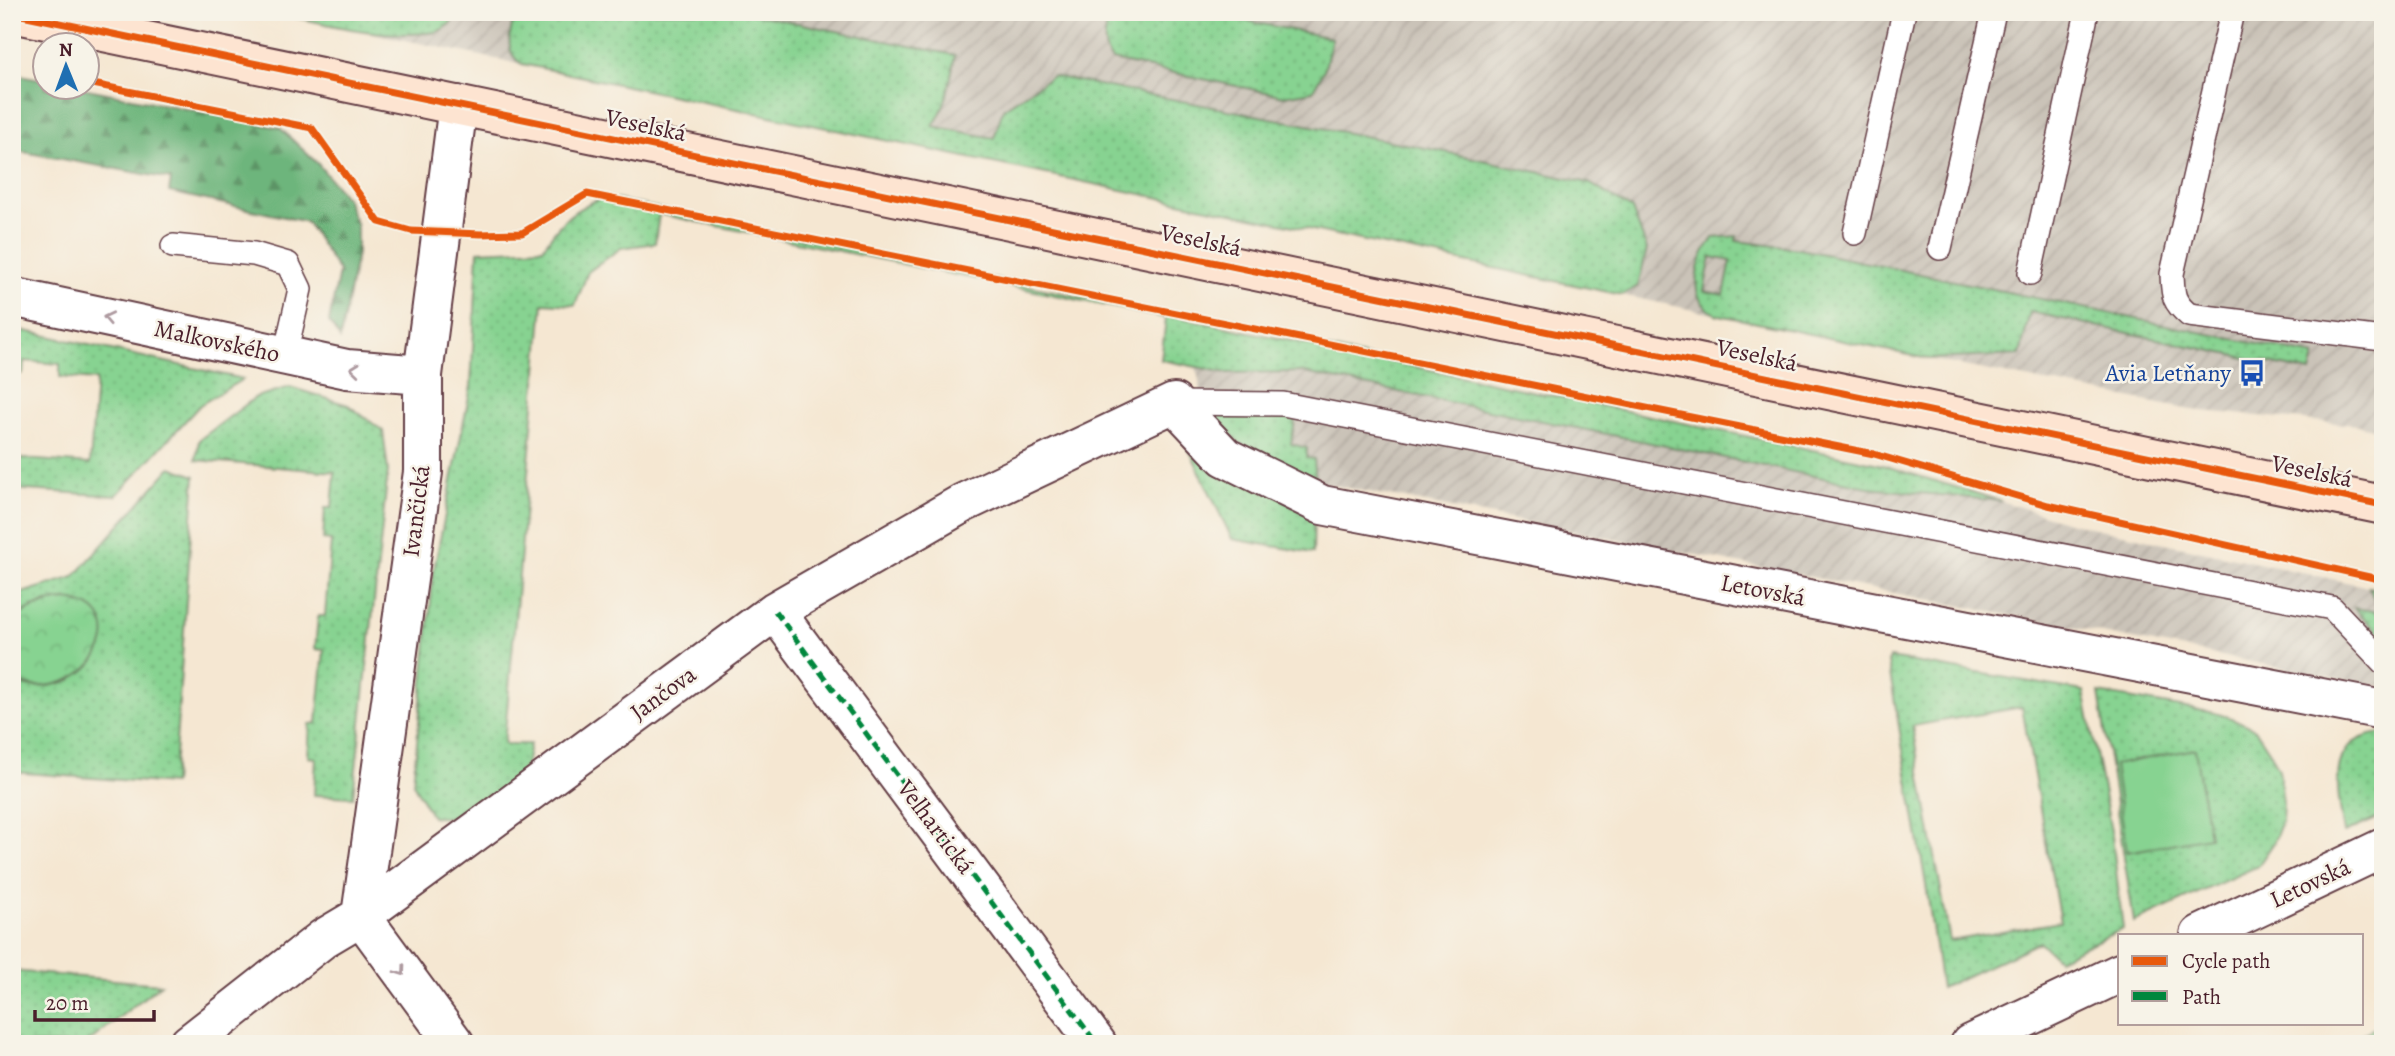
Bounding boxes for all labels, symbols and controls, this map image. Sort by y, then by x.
north arrow [32,32,102,102]
text: N [59,37,73,63]
street label: Veselská [602,101,690,149]
street label: Veselská [1157,216,1245,264]
one-way arrow [102,311,114,326]
street label: Malkovského [151,312,283,370]
street label: Veselská [1713,331,1801,379]
place label: Avia Letňany [2104,357,2231,389]
bus stop icon: Avia Letňany [2237,358,2267,388]
one-way arrow [349,362,360,377]
street label: Veselská [2268,447,2356,495]
street label: Ivančická [394,462,438,559]
street label: Letovská [1718,566,1809,614]
street label: Jančova [624,658,703,728]
street label: Velhartická [889,773,982,881]
street label: Letovská [2265,850,2356,916]
legend [2118,934,2364,1024]
text: Cycle path [2182,947,2271,975]
one-way arrow [393,963,405,976]
scale bar [35,979,154,1023]
text: Path [2182,983,2221,1011]
text: 20 m [46,989,89,1017]

